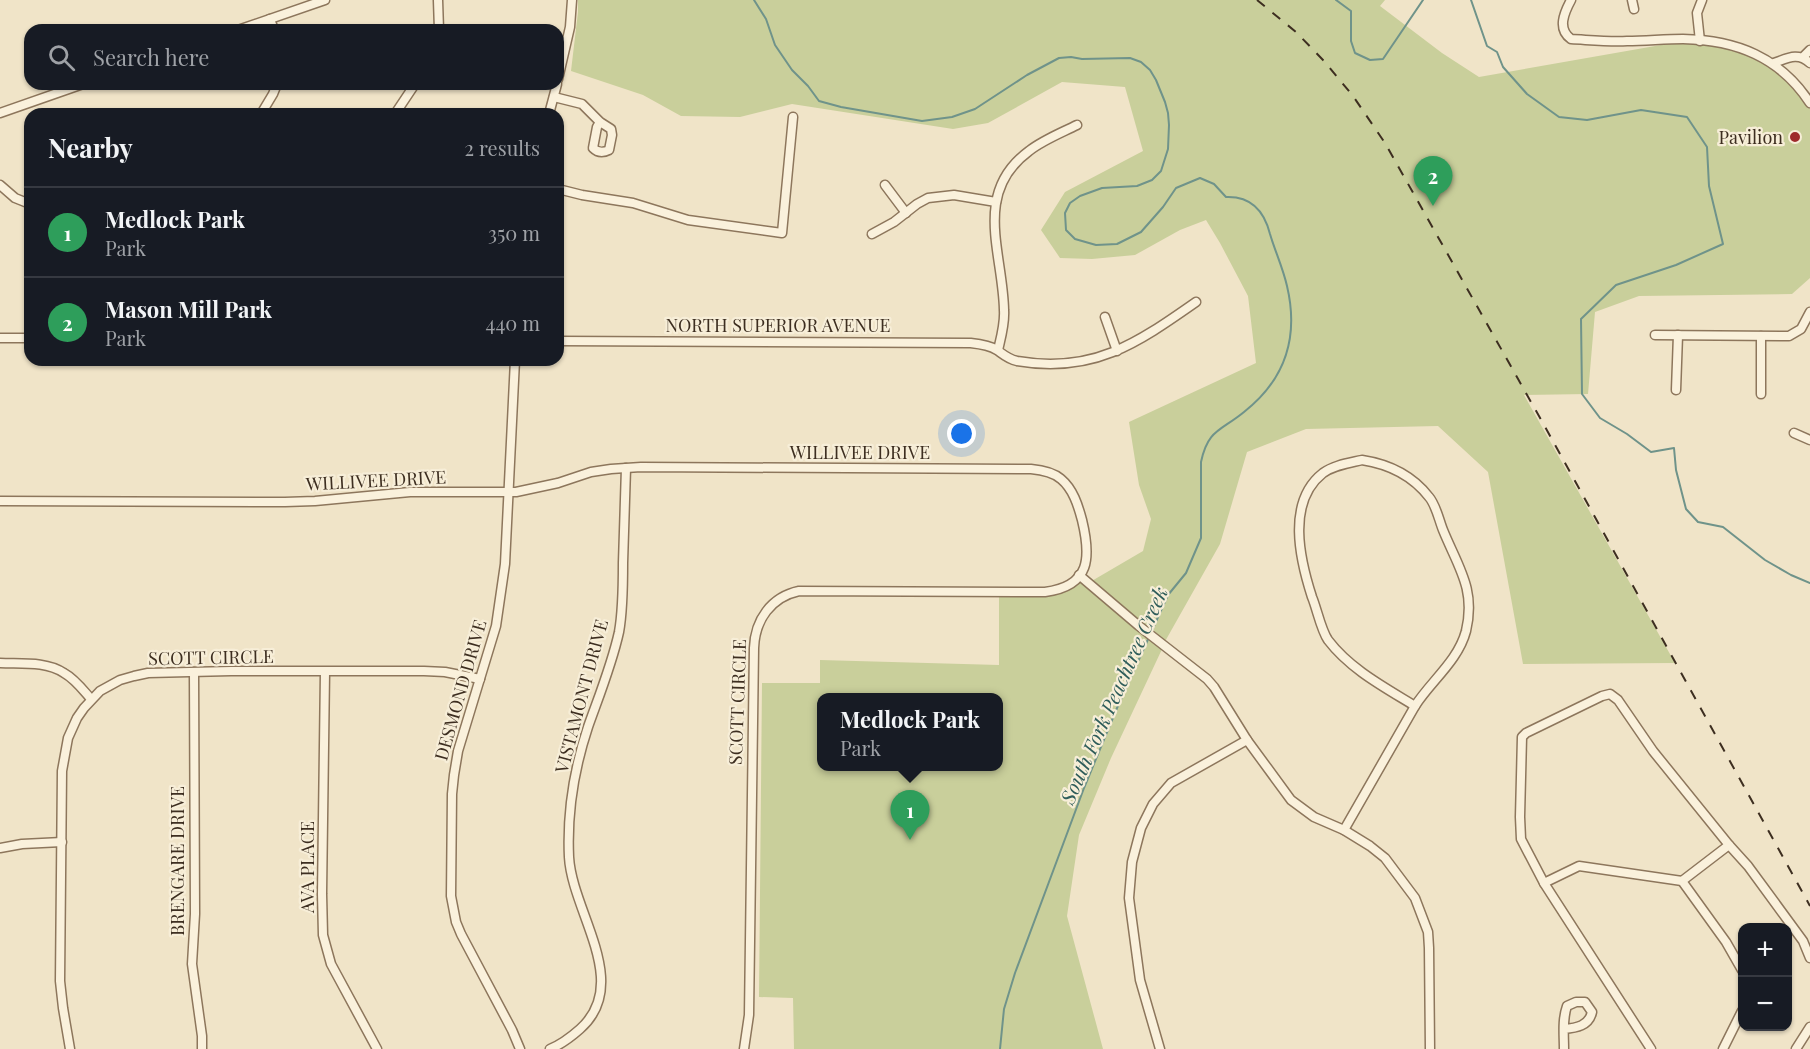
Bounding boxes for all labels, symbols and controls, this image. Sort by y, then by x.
search box [24,24,564,90]
icon: search [45,41,78,74]
text: Search here [93,42,209,72]
place label: Pavilion [1719,125,1783,149]
text: Nearby [48,130,133,165]
marker: Pavilion [1788,130,1802,144]
text: 2 results [465,134,540,161]
pin: 2 [1414,156,1452,206]
text: Medlock Park [105,204,245,234]
text: 1 [64,219,71,246]
text: 350 m [488,219,540,246]
text: Park [105,234,146,261]
text: Mason Mill Park [105,294,272,324]
text: 2 [62,309,73,336]
text: 440 m [486,309,540,336]
street label: NORTH SUPERIOR AVENUE [666,313,890,337]
text: Park [105,324,146,351]
your location [947,419,976,448]
street label: WILLIVEE DRIVE [789,440,930,464]
street label: WILLIVEE DRIVE [304,464,447,496]
water label: South Fork Peachtree Creek [1053,582,1173,809]
street label: DESMOND DRIVE [428,617,492,763]
street label: VISTAMONT DRIVE [549,617,613,776]
street label: SCOTT CIRCLE [723,639,751,765]
street label: SCOTT CIRCLE [148,644,274,670]
popup [817,693,1003,771]
text: Medlock Park [840,704,980,734]
text: Park [840,734,881,761]
street label: BRENGARE DRIVE [165,786,189,936]
pin: 1 [890,790,930,840]
street label: AVA PLACE [295,821,319,914]
map controls [1738,923,1792,1031]
button: + [1738,923,1792,977]
button: − [1738,977,1792,1031]

